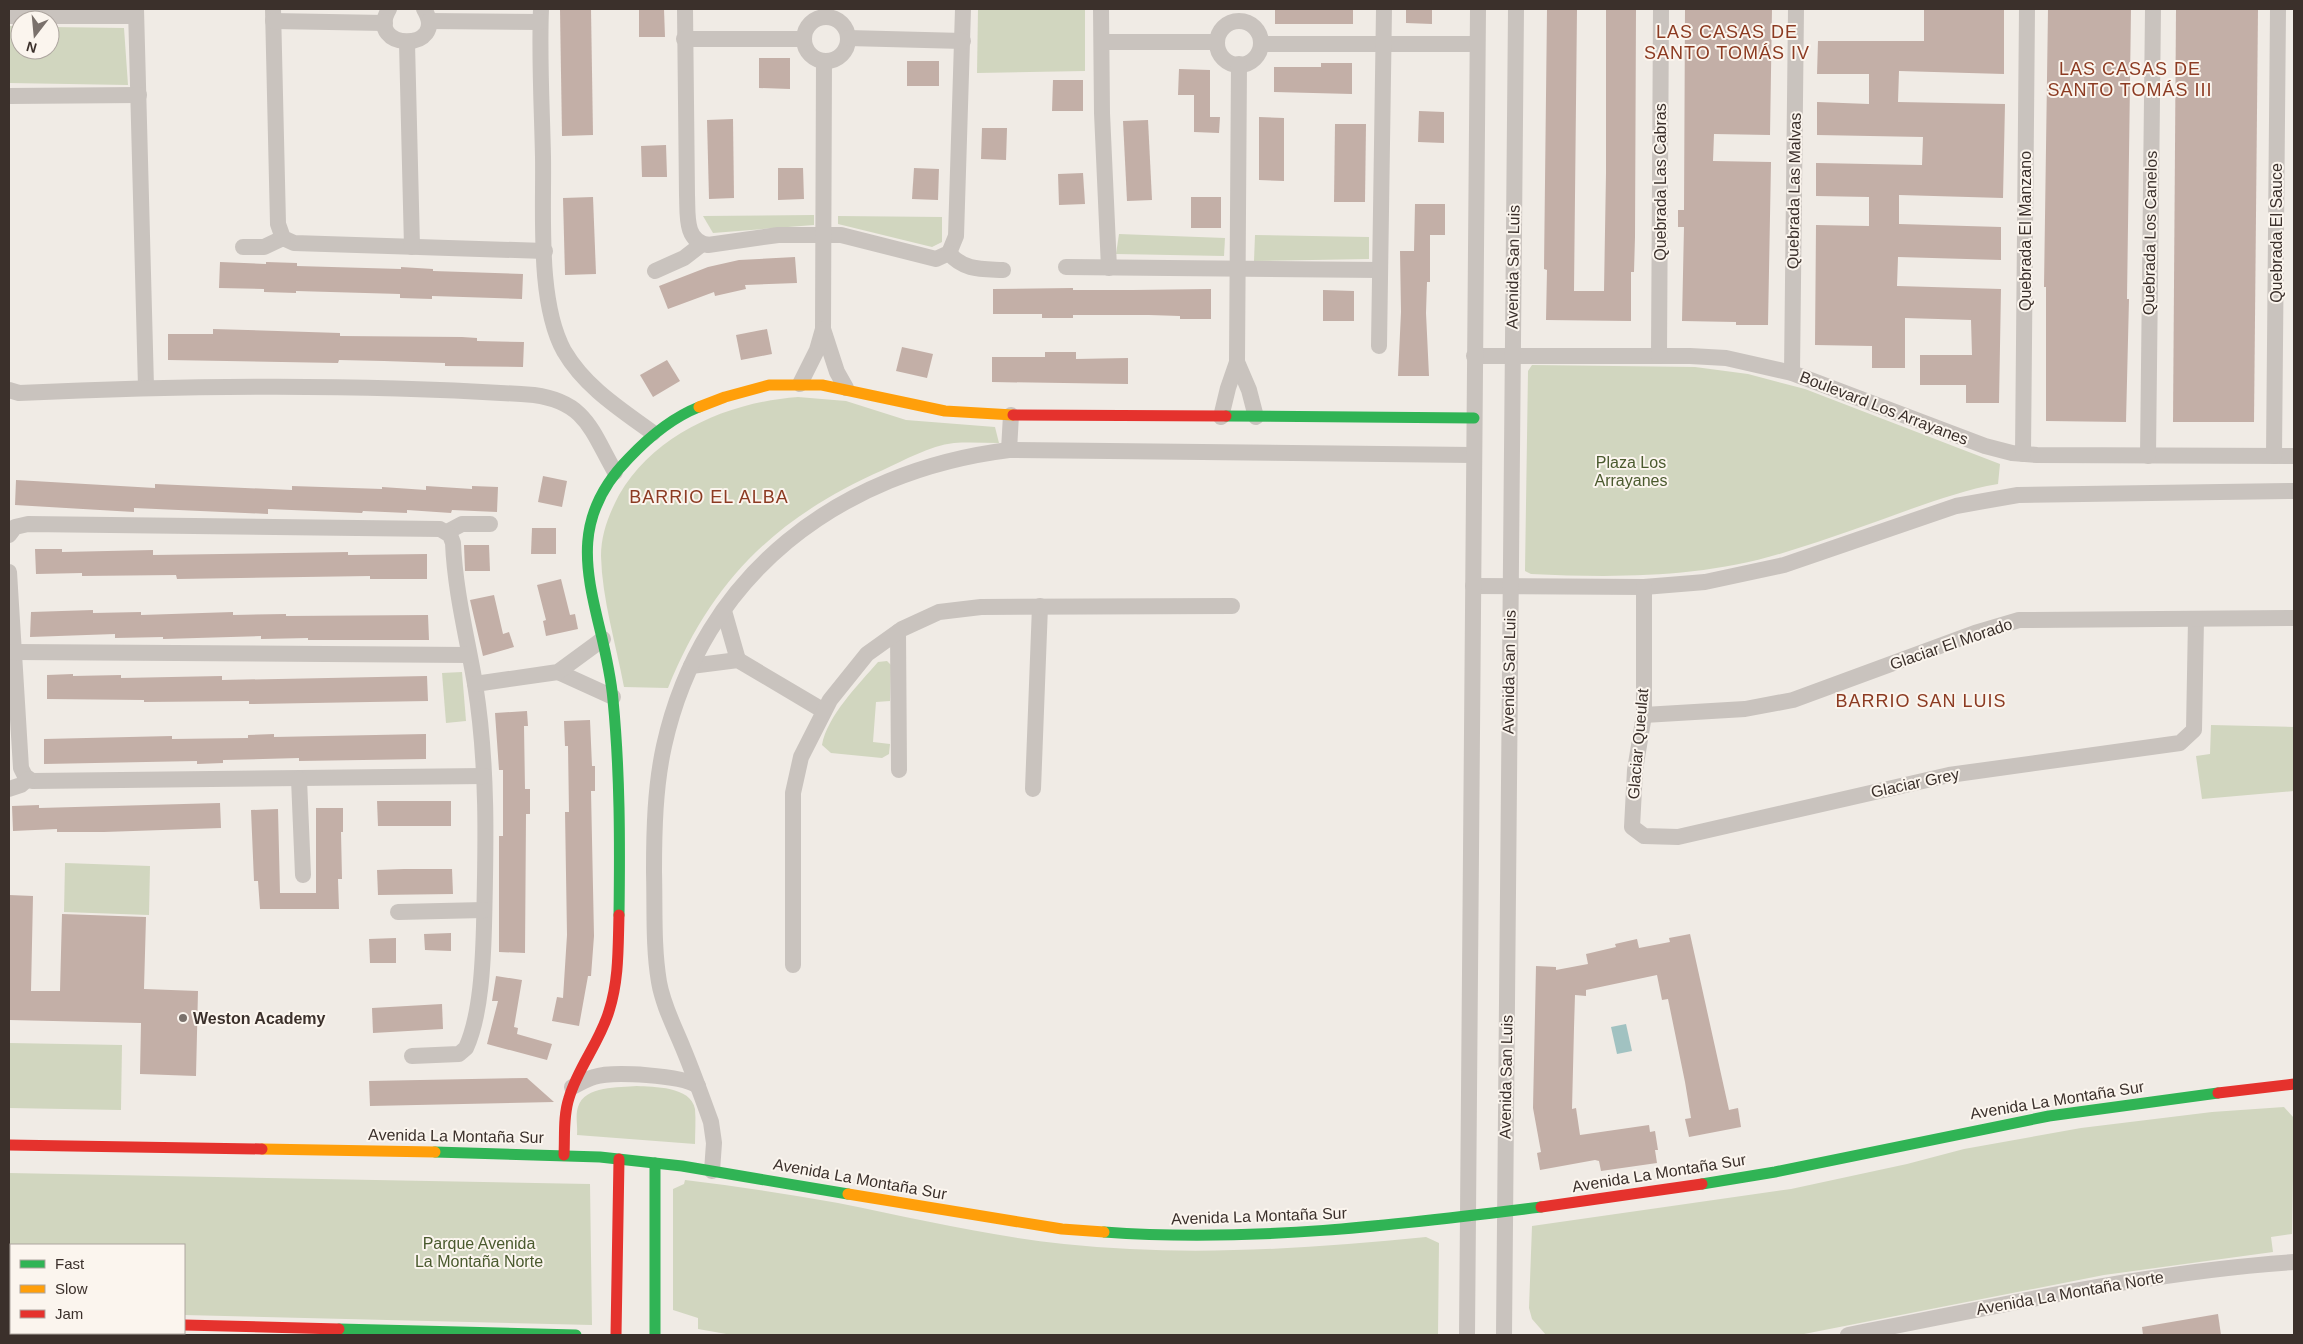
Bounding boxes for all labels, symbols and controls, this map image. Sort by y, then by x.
north arrow [10,10,60,60]
district label: LAS CASAS DE SANTO TOMÁS IV [1644,22,1810,63]
text: N [24,38,38,57]
district label: LAS CASAS DE SANTO TOMÁS III [2047,59,2213,100]
street label: Quebrada Las Cabras [1652,103,1669,261]
street label: Quebrada Las Malvas [1784,113,1804,269]
street label: Quebrada El Manzano [2017,151,2034,311]
street label: Quebrada Los Canelos [2140,151,2160,315]
street label: Quebrada El Sauce [2268,163,2285,303]
street label: Avenida San Luis [1503,205,1523,329]
street label: Boulevard Los Arrayanes [1798,368,1970,448]
park label: Plaza Los Arrayanes [1595,454,1667,489]
district label: BARRIO EL ALBA [629,487,789,507]
street label: Avenida San Luis [1499,610,1519,734]
street label: Glaciar El Morado [1888,615,2014,673]
street label: Glaciar Queulat [1625,687,1651,800]
district label: BARRIO SAN LUIS [1835,691,2007,711]
street label: Glaciar Grey [1869,765,1961,801]
place label: Weston Academy [193,1010,326,1027]
marker: Weston Academy [177,1012,189,1024]
street label: Avenida San Luis [1496,1015,1516,1139]
street label: Avenida La Montaña Sur [1969,1078,2146,1122]
street label: Avenida La Montaña Sur [368,1126,545,1146]
street label: Avenida La Montaña Sur [1571,1151,1748,1195]
street label: Avenida La Montaña Sur [772,1155,949,1203]
street label: Avenida La Montaña Sur [1171,1204,1348,1228]
park label: Parque Avenida La Montaña Norte [415,1235,543,1270]
legend [10,1244,185,1334]
text: Fast [55,1255,85,1272]
street label: Avenida La Montaña Norte [1975,1268,2165,1318]
text: Slow [55,1280,88,1297]
text: Jam [55,1305,83,1322]

